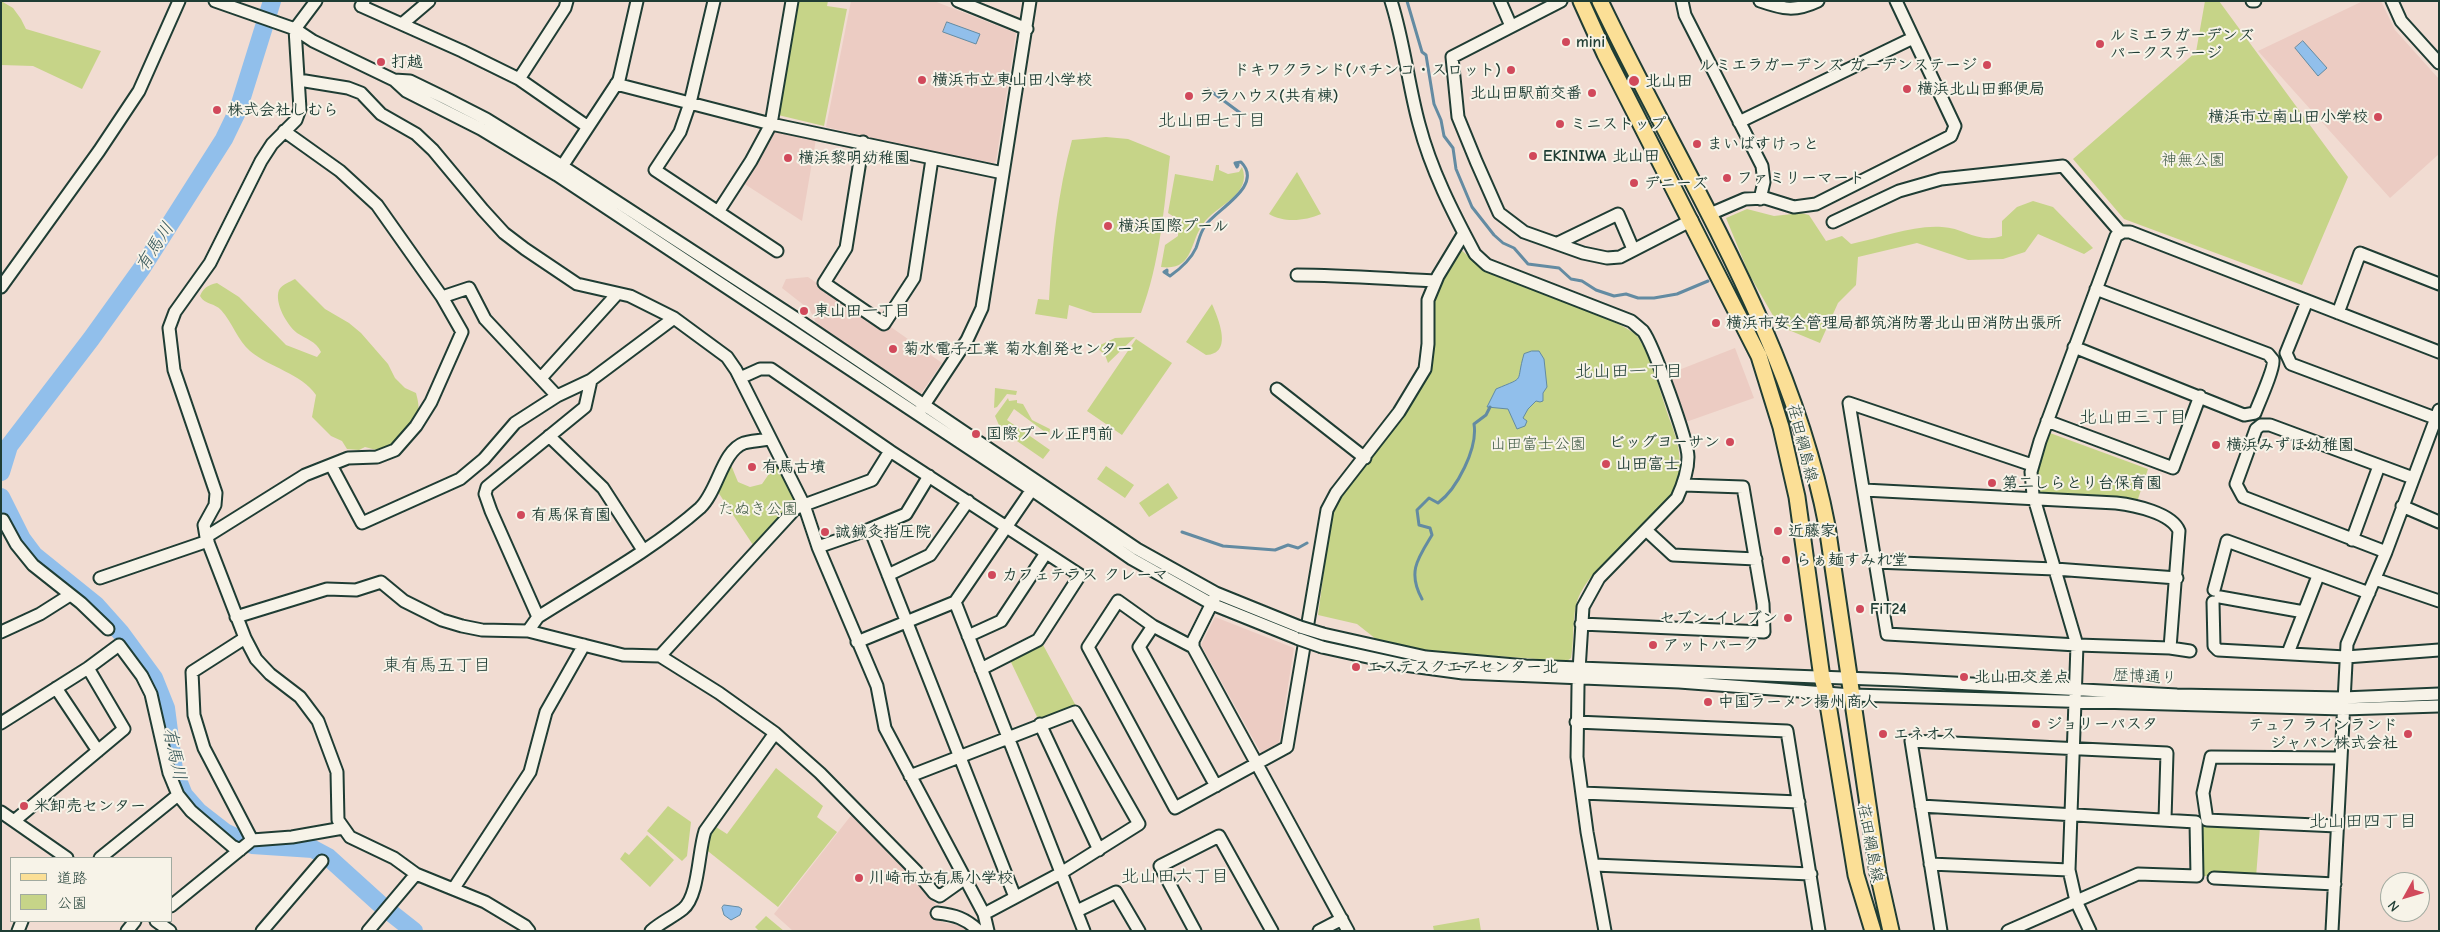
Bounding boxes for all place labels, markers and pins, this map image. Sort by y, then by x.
place label: ルミエラガーデンズ パークステージ [2110,25,2254,63]
place label: mini [1576,32,1605,52]
marker: mini [1560,36,1572,48]
marker: ルミエラガーデンズ パークステージ [2094,38,2106,50]
place label: 打越 [391,52,423,72]
place label: ルミエラガーデンズ ガーデンステージ [1699,55,1977,75]
marker: 打越 [375,56,387,68]
marker: ルミエラガーデンズ ガーデンステージ [1981,59,1993,71]
place label: ドキワクランド(パチンコ・スロット) [1234,60,1501,80]
marker: ドキワクランド(パチンコ・スロット) [1505,64,1517,76]
place label: 横浜市立東山田小学校 [932,70,1092,90]
place label: 北山田 [1645,71,1693,91]
marker: 横浜市立東山田小学校 [916,74,928,86]
marker: 北山田 [1627,74,1641,88]
place label: 横浜北山田郵便局 [1917,79,2045,99]
place label: 北山田駅前交番 [1470,83,1582,103]
marker: 横浜北山田郵便局 [1901,83,1913,95]
place label: ララハウス(共有棟) [1199,86,1338,106]
marker: 北山田駅前交番 [1586,87,1598,99]
marker: ララハウス(共有棟) [1183,90,1195,102]
place label: 株式会社しむら [227,100,339,120]
marker: 株式会社しむら [211,104,223,116]
place label: 横浜市立南山田小学校 [2208,107,2368,127]
marker: 横浜市立南山田小学校 [2372,111,2384,123]
place label: ミニストップ [1570,114,1666,134]
marker: ミニストップ [1554,118,1566,130]
place label: まいばすけっと [1707,134,1819,154]
marker: まいばすけっと [1691,138,1703,150]
place label: EKINIWA 北山田 [1543,146,1660,166]
place label: 横浜黎明幼稚園 [798,148,910,168]
marker: EKINIWA 北山田 [1527,150,1539,162]
marker: 横浜黎明幼稚園 [782,152,794,164]
place label: ファミリーマート [1737,168,1865,188]
marker: ファミリーマート [1721,172,1733,184]
place label: デニーズ [1644,173,1708,193]
marker: デニーズ [1628,177,1640,189]
place label: 横浜国際プール [1118,216,1229,236]
marker: 横浜国際プール [1102,220,1114,232]
place label: 東山田一丁目 [814,301,910,321]
marker: 東山田一丁目 [798,305,810,317]
place label: 横浜市安全管理局都筑消防署北山田消防出張所 [1726,313,2062,333]
marker: 横浜市安全管理局都筑消防署北山田消防出張所 [1710,317,1722,329]
place label: 菊水電子工業 菊水創発センター [903,339,1133,359]
marker: 菊水電子工業 菊水創発センター [887,343,899,355]
place label: 国際プール正門前 [986,424,1113,444]
marker: 国際プール正門前 [970,428,982,440]
place label: ビッグヨーサン [1609,432,1720,452]
place label: 横浜みずほ幼稚園 [2226,435,2354,455]
marker: ビッグヨーサン [1724,436,1736,448]
marker: 横浜みずほ幼稚園 [2210,439,2222,451]
place label: 山田富士 [1616,454,1680,474]
place label: 有馬古墳 [762,457,826,477]
marker: 山田富士 [1600,458,1612,470]
marker: 有馬古墳 [746,461,758,473]
place label: 第二しらとり台保育園 [2002,473,2162,493]
marker: 第二しらとり台保育園 [1986,477,1998,489]
place label: 有馬保育園 [531,505,611,525]
marker: 有馬保育園 [515,509,527,521]
place label: 近藤家 [1788,521,1836,541]
place label: 誠鍼灸指圧院 [835,522,931,542]
marker: 近藤家 [1772,525,1784,537]
marker: 誠鍼灸指圧院 [819,526,831,538]
place label: らぁ麺すみれ堂 [1796,550,1908,570]
marker: らぁ麺すみれ堂 [1780,554,1792,566]
place label: カフェテラス クレーマ [1002,565,1168,585]
marker: カフェテラス クレーマ [986,569,998,581]
place label: FiT24 [1870,599,1907,619]
marker: FiT24 [1854,603,1866,615]
place label: セブン-イレブン [1659,608,1778,628]
marker: セブン-イレブン [1782,612,1794,624]
place label: アットパーク [1663,635,1759,655]
marker: アットパーク [1647,639,1659,651]
place label: エステスクエアセンター北 [1366,657,1558,677]
marker: エステスクエアセンター北 [1350,661,1362,673]
place label: 北山田交差点 [1974,667,2070,687]
marker: 北山田交差点 [1958,671,1970,683]
place label: 中国ラーメン揚州商人 [1718,692,1878,712]
marker: 中国ラーメン揚州商人 [1702,696,1714,708]
place label: ジョリーパスタ [2046,714,2158,734]
place label: テュフ ラインランド ジャパン株式会社 [2248,715,2398,753]
marker: ジョリーパスタ [2030,718,2042,730]
place label: エネオス [1893,724,1957,744]
marker: エネオス [1877,728,1889,740]
marker: テュフ ラインランド ジャパン株式会社 [2402,728,2414,740]
place label: 米卸売センター [34,796,146,816]
marker: 米卸売センター [18,800,30,812]
place label: 川崎市立有馬小学校 [869,868,1013,888]
marker: 川崎市立有馬小学校 [853,872,865,884]

